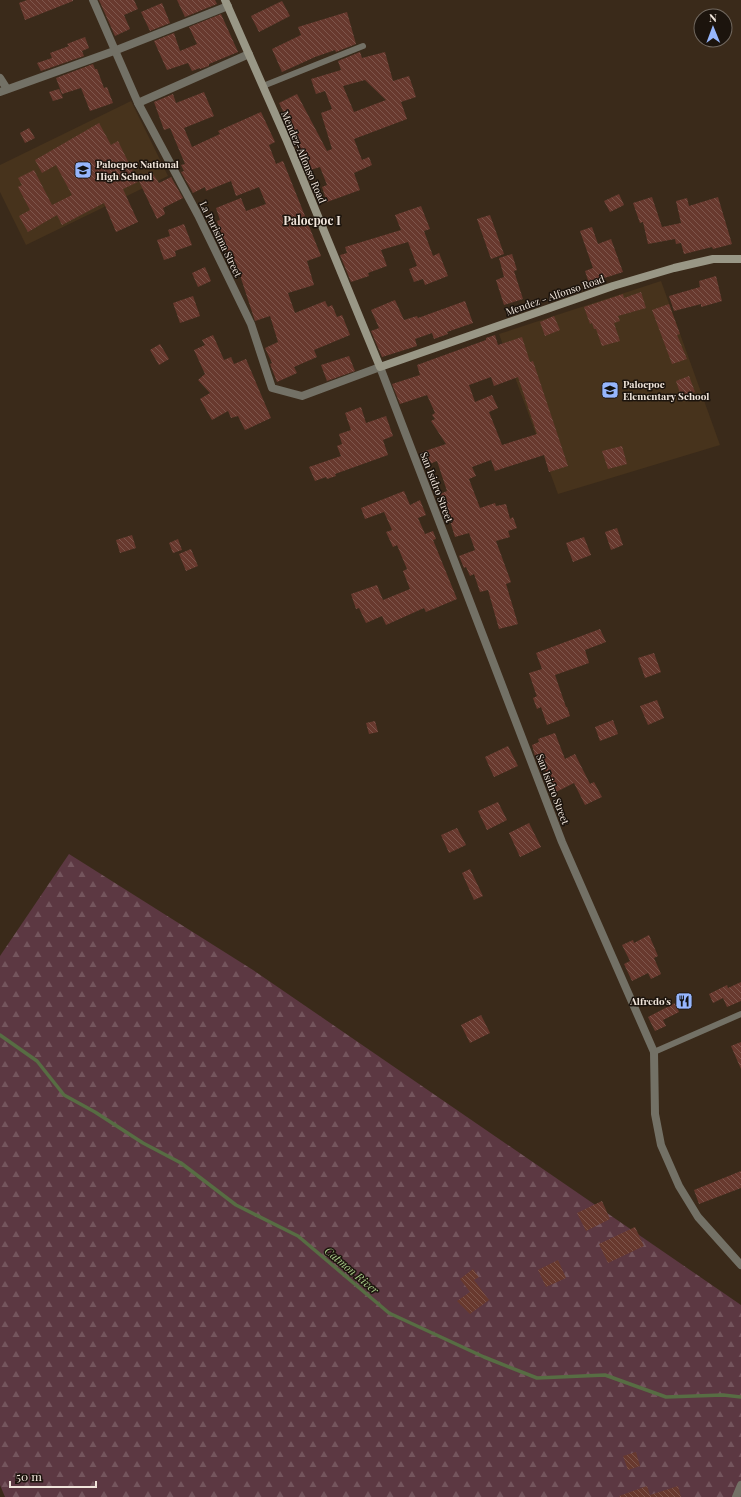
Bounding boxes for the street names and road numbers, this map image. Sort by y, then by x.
street label: Mendez-Alfonso Road [278,109,330,205]
street label: La Purisima Street [197,199,246,280]
street label: Mendez - Alfonso Road [504,271,607,319]
street label: San Isidro Street [417,450,457,525]
street label: San Isidro Street [533,752,573,827]

